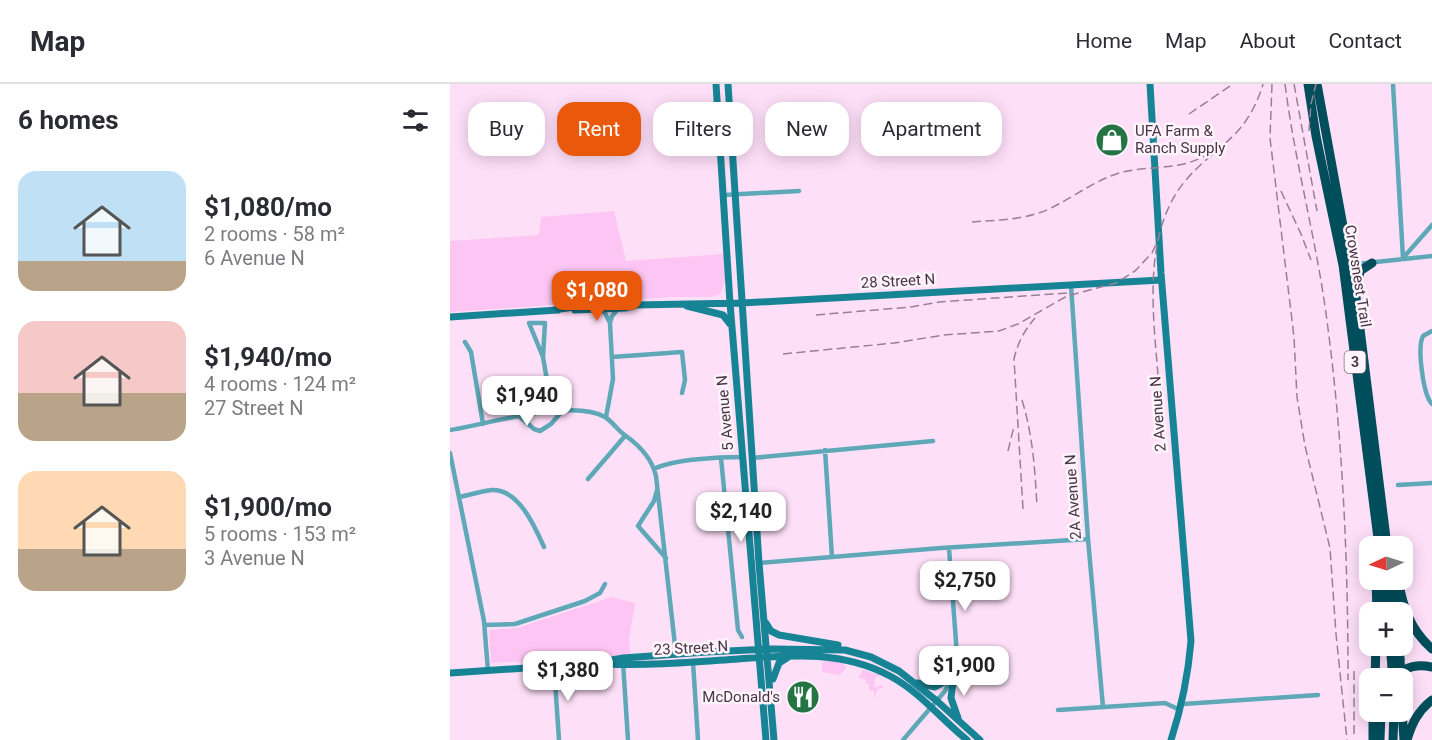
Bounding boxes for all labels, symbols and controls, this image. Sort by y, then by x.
text: Map [30,25,85,58]
text: Home [1076,29,1132,53]
text: Map [1165,29,1207,53]
text: About [1240,29,1296,53]
text: Contact [1329,29,1402,53]
chip: Buy [468,102,545,156]
chip: Rent [557,102,641,156]
chip: Filters [653,102,753,156]
chip: New [765,102,849,156]
chip: Apartment [861,102,1002,156]
icon: filters [399,104,432,137]
text: 6 homes [18,105,119,135]
shop icon: UFA Farm & Ranch Supply [1094,122,1130,158]
place label: UFA Farm & Ranch Supply [1135,122,1225,157]
text: $1,080/mo [204,192,332,222]
icon: home [66,195,138,267]
text: 2 rooms · 58 m² [204,222,345,246]
street label: Crowsnest Trail [1341,224,1375,328]
text: 6 Avenue N [204,246,305,270]
street label: 28 Street N [860,270,936,292]
pin: $1,080 [548,271,646,322]
text: $1,080 [566,278,628,302]
text: $1,940/mo [204,342,332,372]
icon: home [66,345,138,417]
road number: 3 [1344,351,1366,373]
text: 4 rooms · 124 m² [204,372,356,396]
street label: 5 Avenue N [713,375,737,451]
pin: $1,940 [478,376,576,427]
street label: 2 Avenue N [1146,376,1170,452]
text: $1,940 [496,383,558,407]
text: 27 Street N [204,396,303,420]
street label: 2A Avenue N [1061,454,1085,540]
text: $1,900/mo [204,492,332,522]
pin: $2,140 [692,492,790,543]
icon: home [66,495,138,567]
text: $2,140 [710,499,772,523]
text: 5 rooms · 153 m² [204,522,356,546]
north arrow [1359,536,1413,590]
map controls [1359,536,1413,722]
text: 3 Avenue N [204,546,305,570]
pin: $2,750 [916,561,1014,612]
text: $2,750 [934,568,996,592]
button: + [1359,602,1413,656]
street label: 23 Street N [653,637,729,659]
pin: $1,900 [915,646,1013,697]
pin: $1,380 [519,651,617,702]
text: $1,900 [933,653,995,677]
text: $1,380 [537,658,599,682]
button: − [1359,668,1413,722]
restaurant icon: McDonald's [785,679,821,715]
place label: McDonald's [702,688,780,706]

